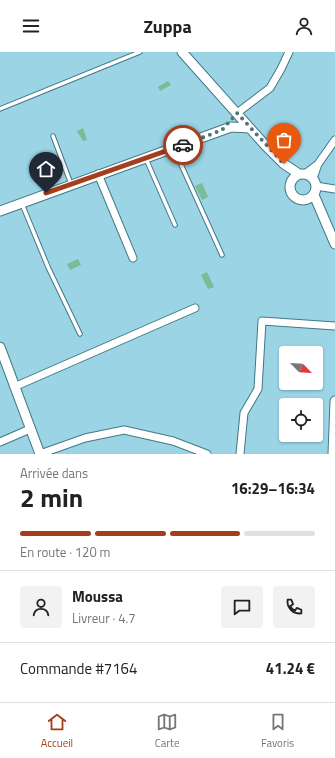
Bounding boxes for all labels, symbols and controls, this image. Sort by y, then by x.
text: Zuppa [143,13,192,40]
icon: menu [20,15,42,37]
icon: person [293,15,315,37]
pin [267,123,301,164]
courier [163,125,203,165]
icon: bag [273,129,295,151]
icon: car [172,134,194,156]
pin [29,152,63,193]
icon: home [35,158,57,180]
north arrow [279,346,323,390]
map controls [279,346,323,442]
button: locate [279,398,323,442]
text: Arrivée dans [20,463,88,483]
text: 16:29–16:34 [231,477,315,500]
text: 2 min [20,478,83,517]
text: En route · 120 m [20,542,110,562]
text: Moussa [72,585,123,608]
button: person [20,586,62,628]
button: chat [221,586,263,628]
button: phone [273,586,315,628]
text: Livreur · 4.7 [72,608,136,628]
text: Commande #7164 [20,657,137,680]
text: 41.24 € [266,657,315,680]
tab: Accueil [41,711,73,751]
tab: Carte [155,711,179,751]
tab: Favoris [261,711,294,751]

